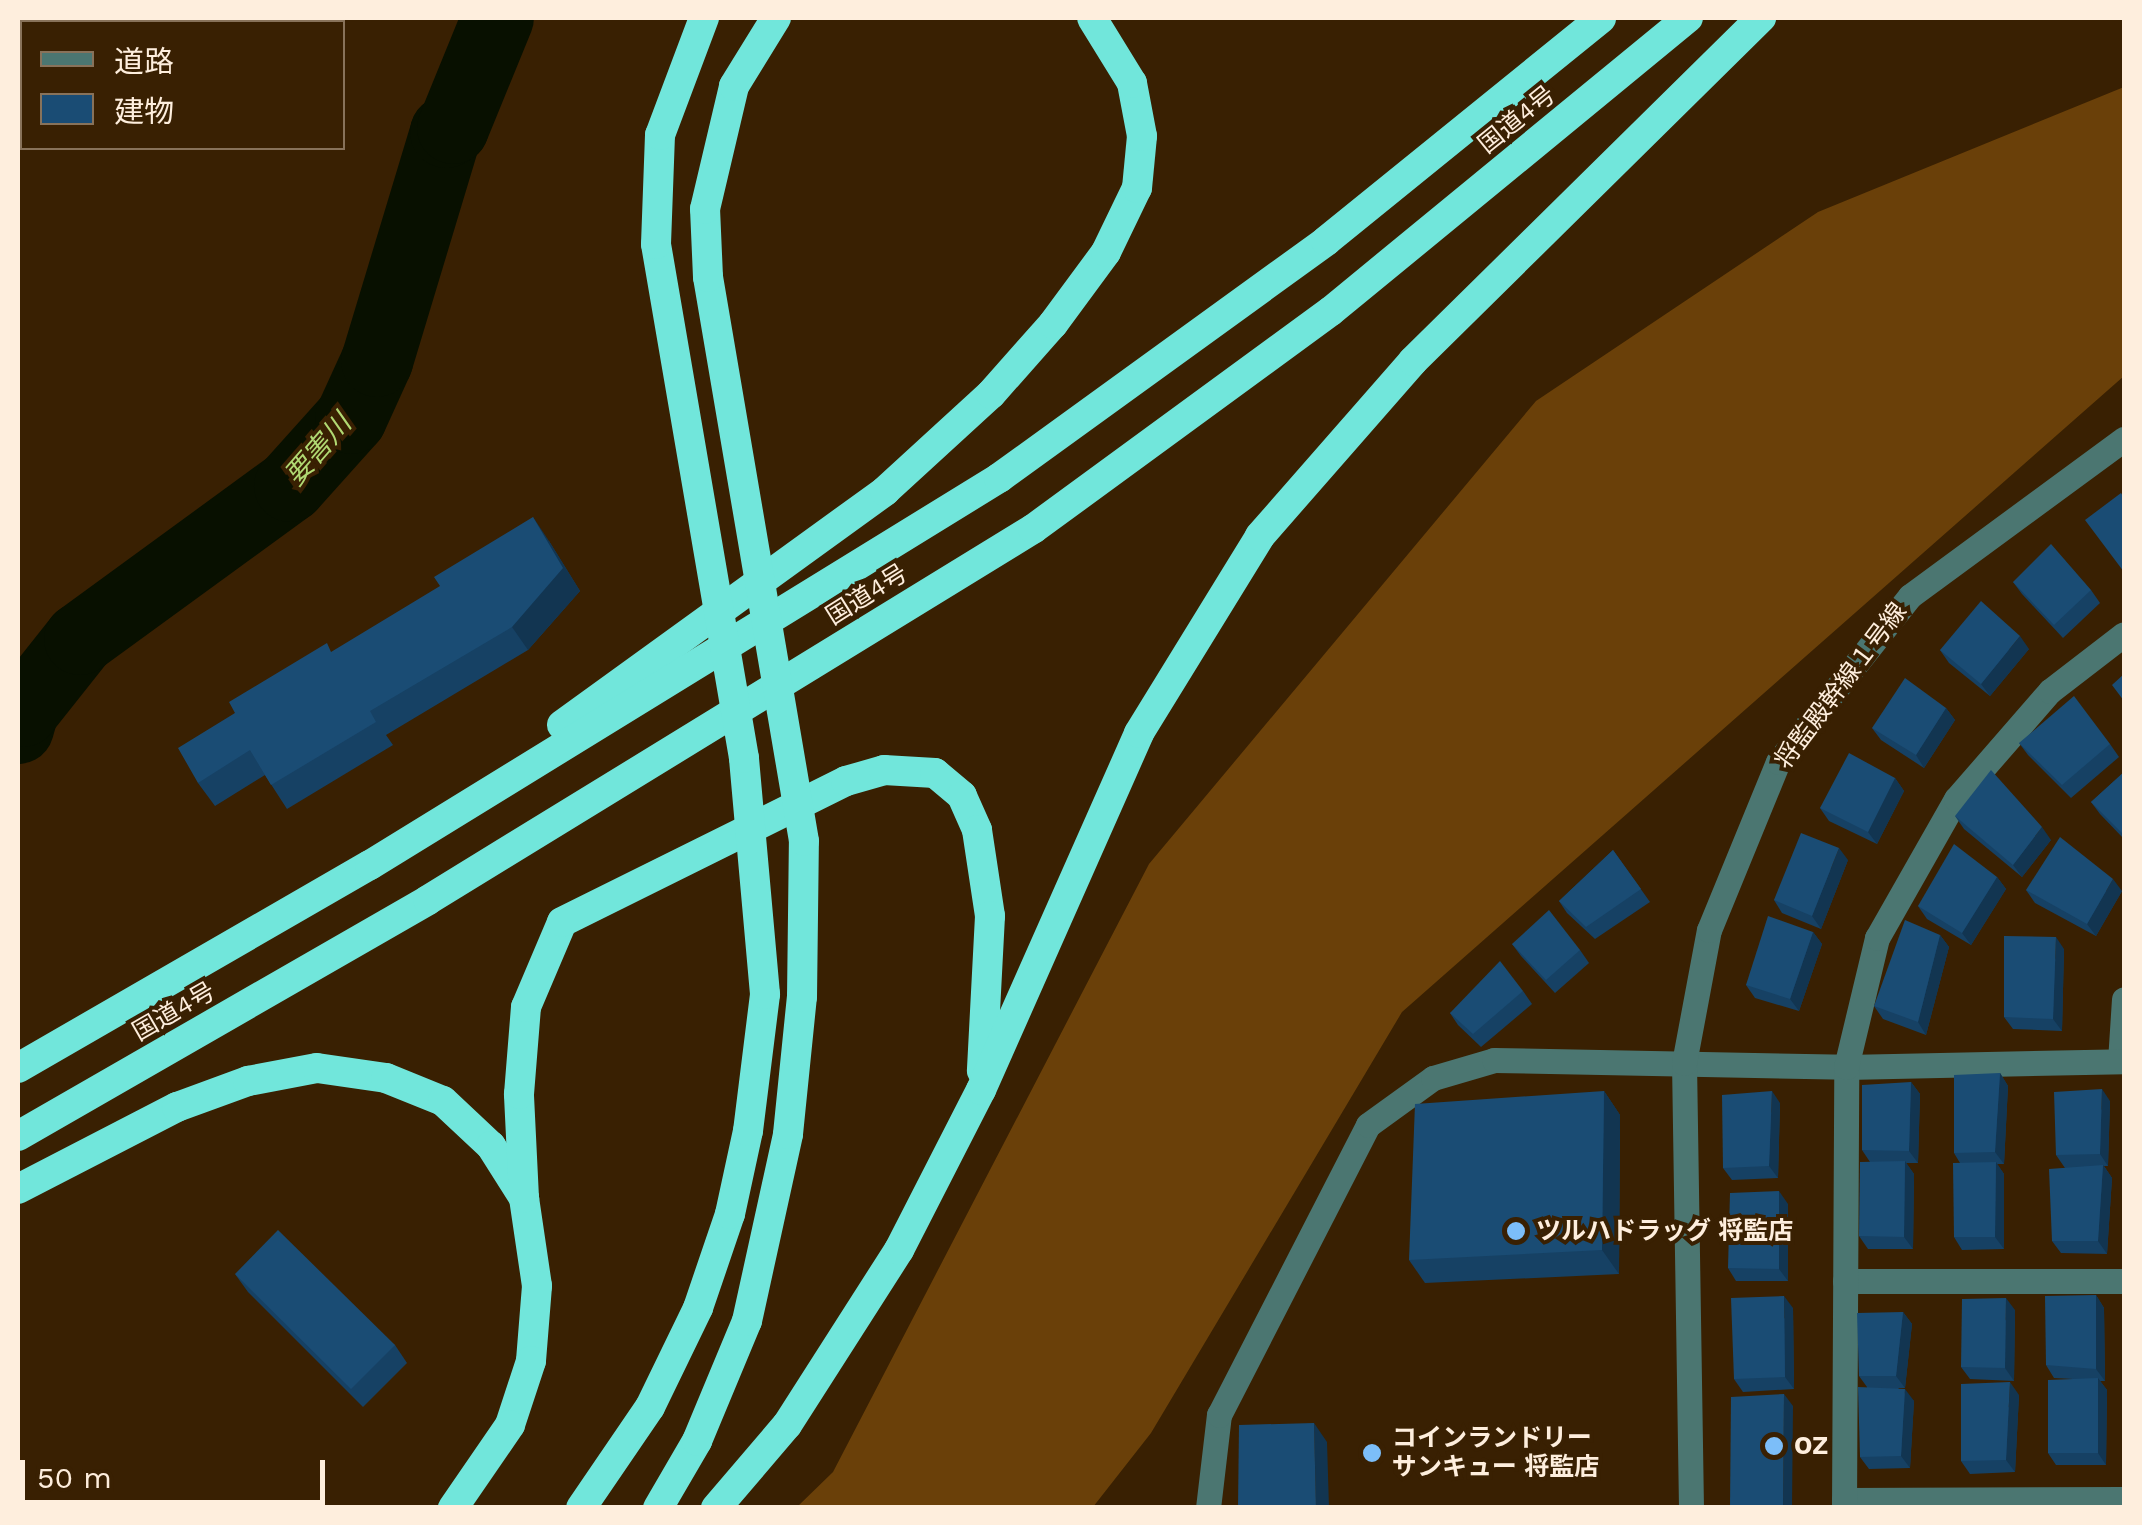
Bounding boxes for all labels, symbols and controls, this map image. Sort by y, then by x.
legend [20,20,345,150]
text: 道路 [114,44,174,79]
street label: 国道4号 [1472,80,1562,160]
text: 建物 [114,94,174,129]
water label: 要害川 [278,407,358,493]
street label: 国道4号 [821,558,913,632]
street label: 将監殿幹線１号線 [1769,597,1913,775]
street label: 国道4号 [127,976,221,1048]
place label: ツルハドラッグ 将監店 [1536,1216,1793,1246]
marker: ツルハドラッグ 将監店 [1505,1220,1527,1242]
place label: コインランドリー サンキュー 将監店 [1392,1424,1599,1483]
place label: OZ [1794,1431,1828,1461]
marker: OZ [1763,1435,1785,1457]
scale bar [25,1440,330,1502]
marker: コインランドリー サンキュー 将監店 [1361,1442,1383,1464]
text: 50 m [37,1460,112,1495]

